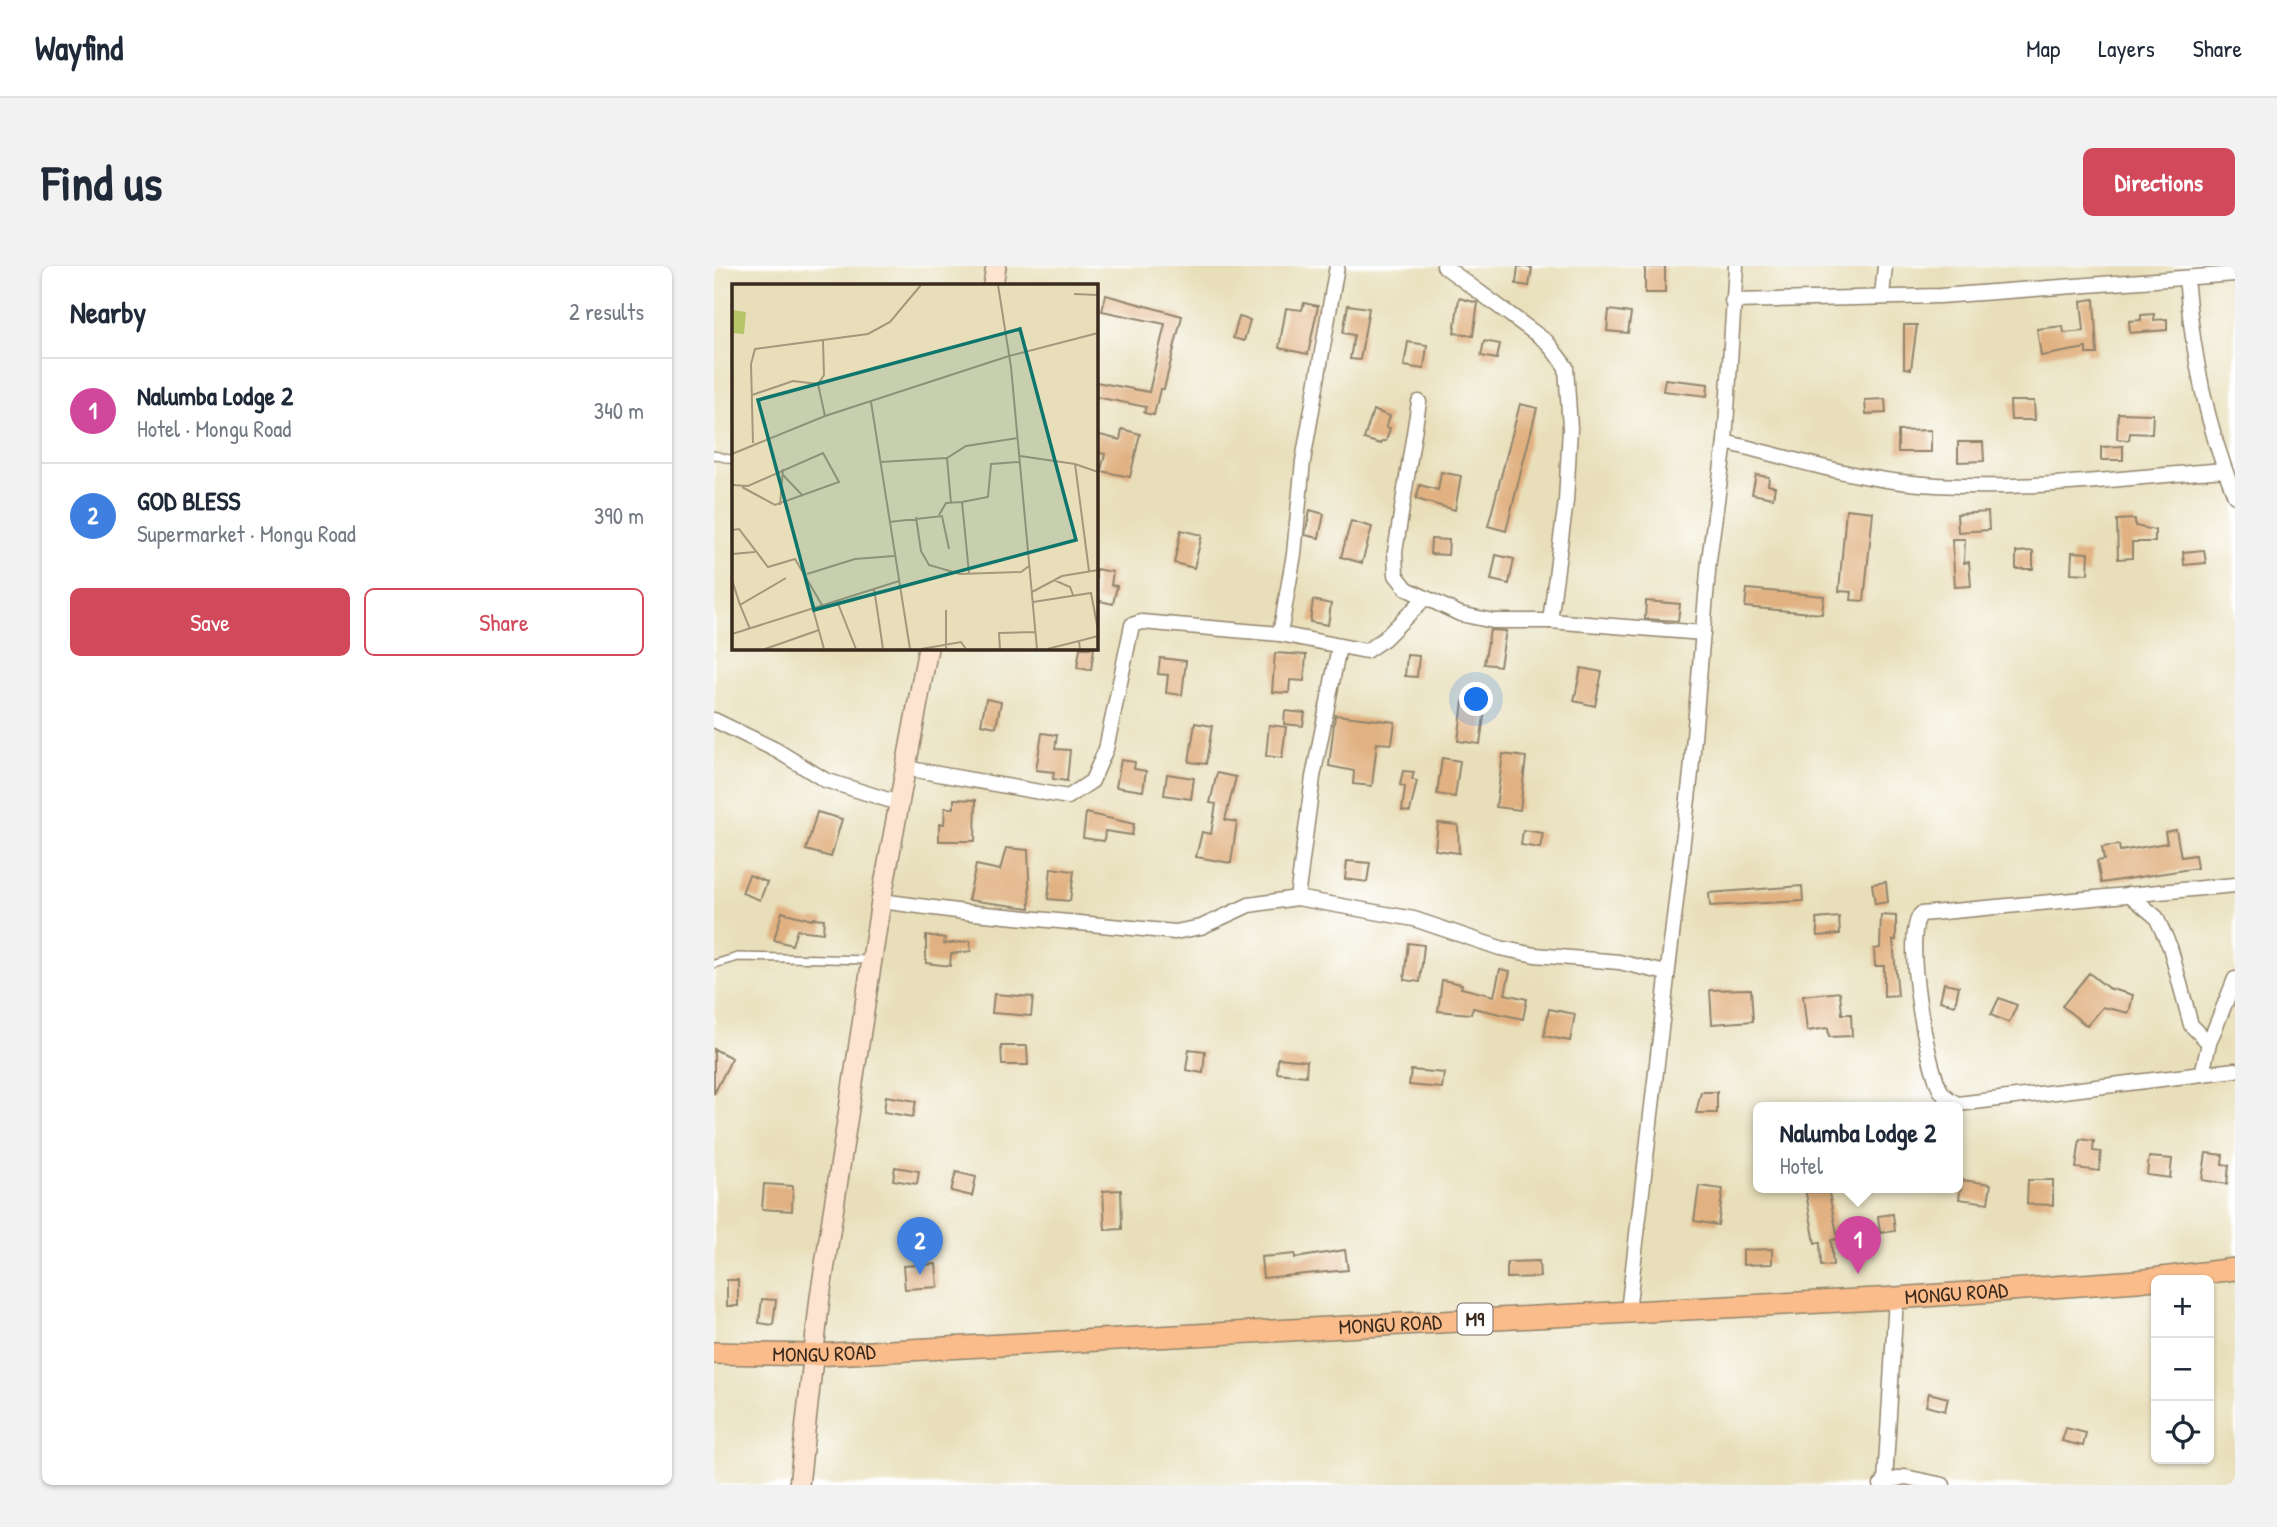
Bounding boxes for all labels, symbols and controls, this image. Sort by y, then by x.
text: Wayfind [35,26,123,70]
text: Map [2026,32,2060,64]
text: Layers [2098,32,2155,64]
text: Share [2193,32,2242,64]
button: Directions [2083,148,2235,216]
text: Find us [42,149,162,215]
inset map [732,284,1097,649]
text: Nearby [70,292,146,332]
text: 2 results [569,296,644,327]
text: Nalumba Lodge 2 [137,378,293,413]
text: 1 [89,395,97,426]
text: 340 m [594,395,644,426]
text: Hotel · Mongu Road [137,413,291,444]
text: GOD BLESS [137,483,240,518]
text: 2 [88,500,98,531]
text: 390 m [594,500,644,531]
text: Supermarket · Mongu Road [137,518,356,549]
button: Save [70,588,350,656]
button: Share [364,588,644,656]
your location [1459,682,1493,716]
popup [1753,1102,1963,1193]
text: Nalumba Lodge 2 [1780,1115,1936,1150]
text: Hotel [1780,1150,1823,1181]
pin: 1 [1835,1216,1881,1274]
pin: 2 [897,1217,943,1275]
street label: MONGU ROAD [1904,1275,2009,1311]
map controls [2151,1275,2214,1464]
button: + [2151,1275,2214,1338]
road number: M9 [1458,1303,1492,1334]
street label: MONGU ROAD [1338,1307,1443,1341]
street label: MONGU ROAD [772,1337,876,1369]
button: − [2151,1338,2214,1401]
button: locate [2151,1401,2214,1464]

